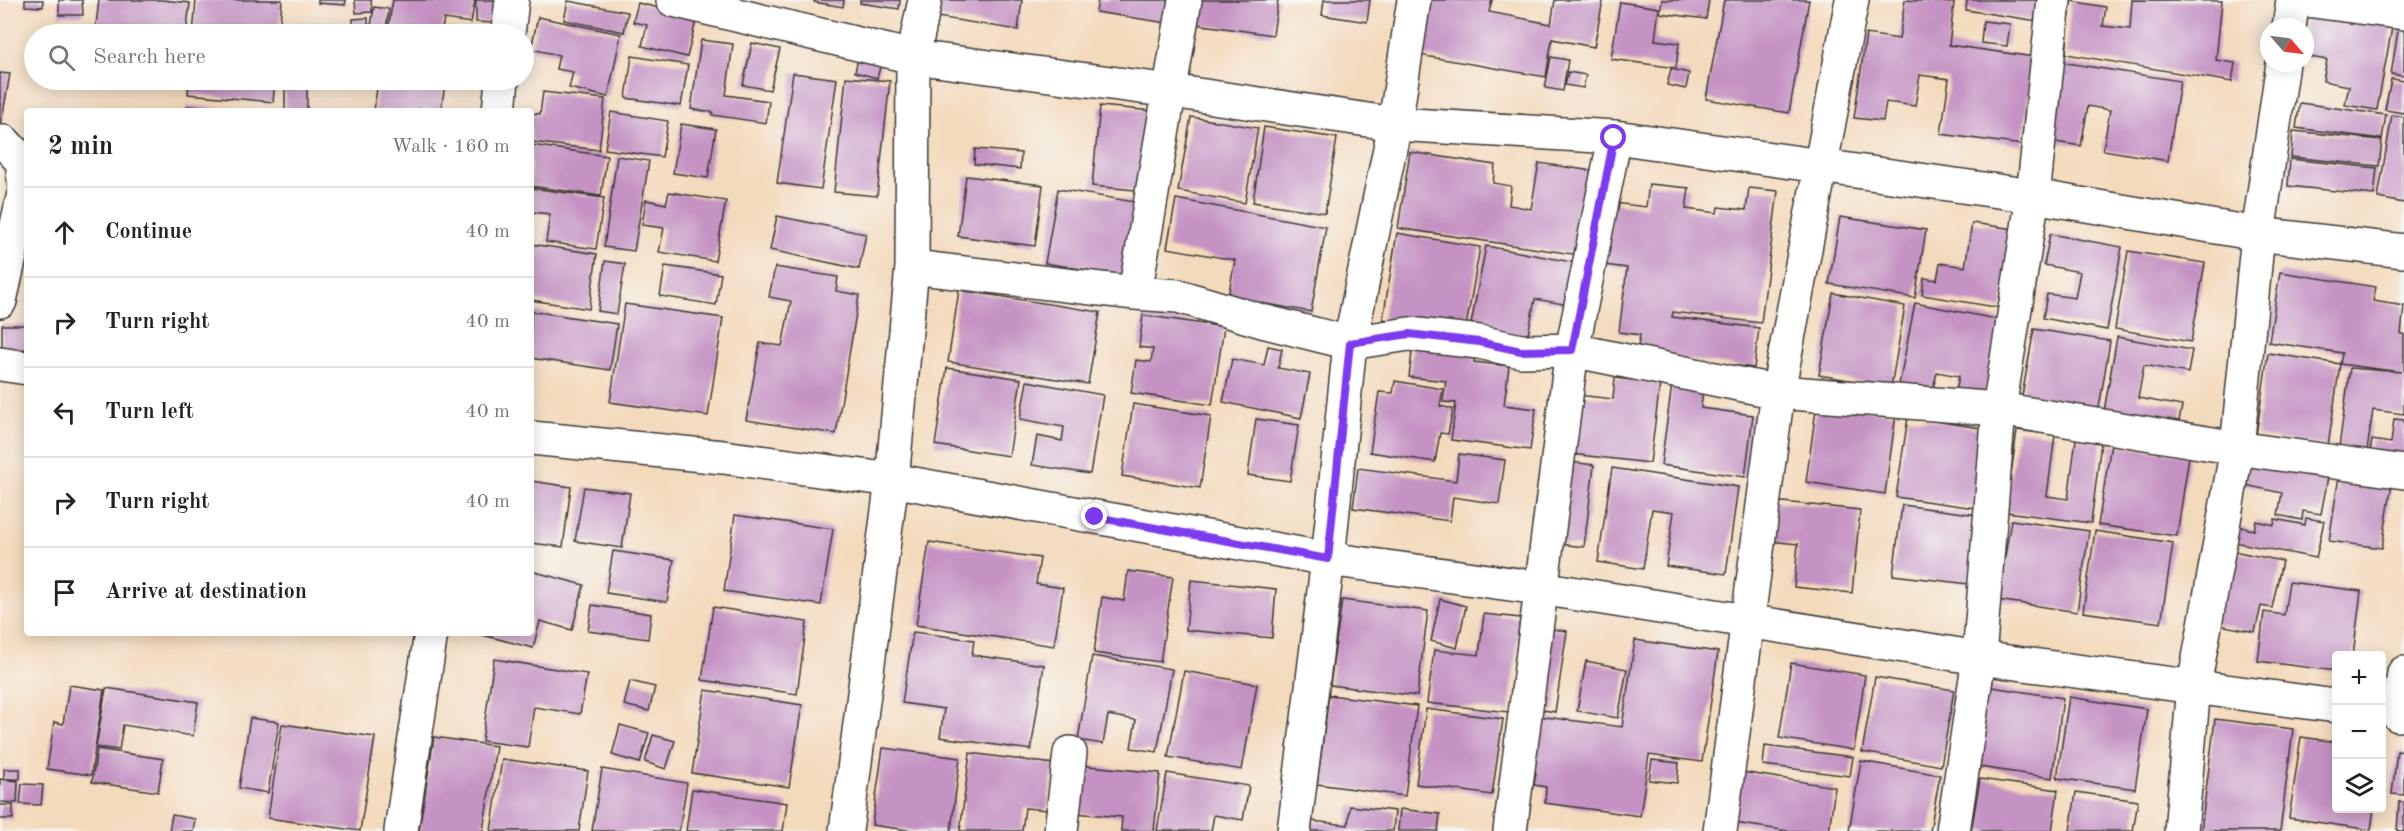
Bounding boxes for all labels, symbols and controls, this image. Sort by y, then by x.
north arrow [2260,18,2314,72]
search box [24,24,534,90]
icon: search [45,41,78,74]
text: Search here [93,46,206,68]
route start [1600,124,1626,150]
text: 2 min [48,134,113,160]
text: Walk · 160 m [391,137,510,157]
icon: ahead [48,216,81,249]
text: Continue [105,221,192,243]
text: 40 m [465,222,510,242]
icon: right [48,306,81,339]
text: Turn right [105,311,209,333]
text: 40 m [465,312,510,332]
icon: left [48,396,81,429]
text: Turn left [105,401,194,423]
text: 40 m [465,402,510,422]
icon: right [48,486,81,519]
text: Turn right [105,491,209,513]
text: 40 m [465,492,510,512]
route end [1081,503,1107,529]
icon: arrive [48,576,81,609]
text: Arrive at destination [105,581,307,603]
map controls [2332,651,2386,813]
button: + [2332,651,2386,705]
button: − [2332,705,2386,759]
button: layers [2332,759,2386,813]

